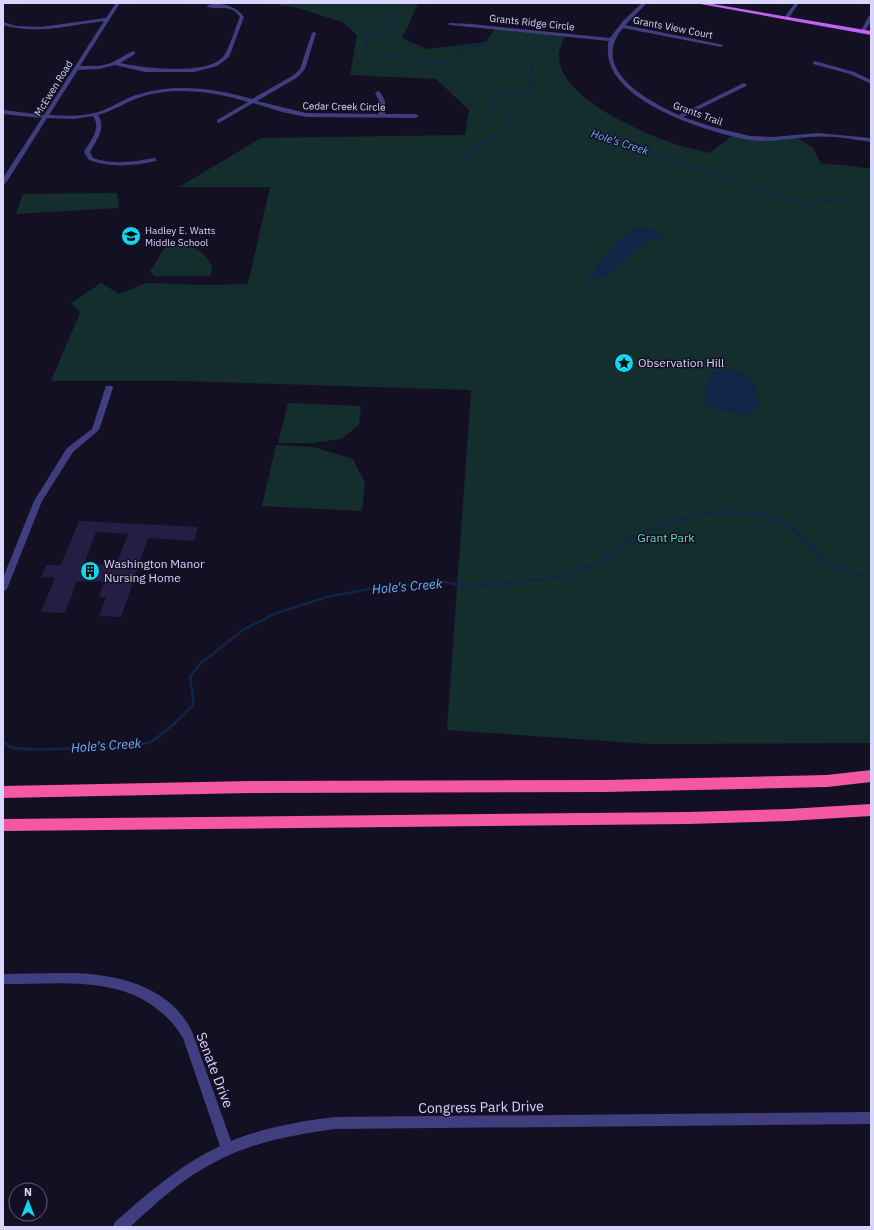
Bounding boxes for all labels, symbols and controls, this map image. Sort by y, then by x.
street label: Grants Ridge Circle [489,12,576,33]
street label: Grants View Court [632,13,714,42]
street label: McEwen Road [31,58,76,118]
street label: Cedar Creek Circle [302,99,386,114]
street label: Grants Trail [671,99,725,129]
water label: Hole's Creek [589,126,651,158]
place label: Hadley E. Watts Middle School [145,224,216,249]
school or university icon: Hadley E. Watts Middle School [120,225,142,247]
place icon: Observation Hill [613,352,635,374]
place label: Observation Hill [638,355,724,370]
park label: Grant Park [637,530,695,545]
place label: Washington Manor Nursing Home [104,556,205,585]
building icon: Washington Manor Nursing Home [79,560,101,582]
water label: Hole's Creek [371,575,443,598]
water label: Hole's Creek [70,735,142,756]
street label: Senate Drive [192,1030,238,1111]
street label: Congress Park Drive [418,1097,544,1117]
north arrow [8,1182,48,1222]
text: N [24,1185,32,1199]

